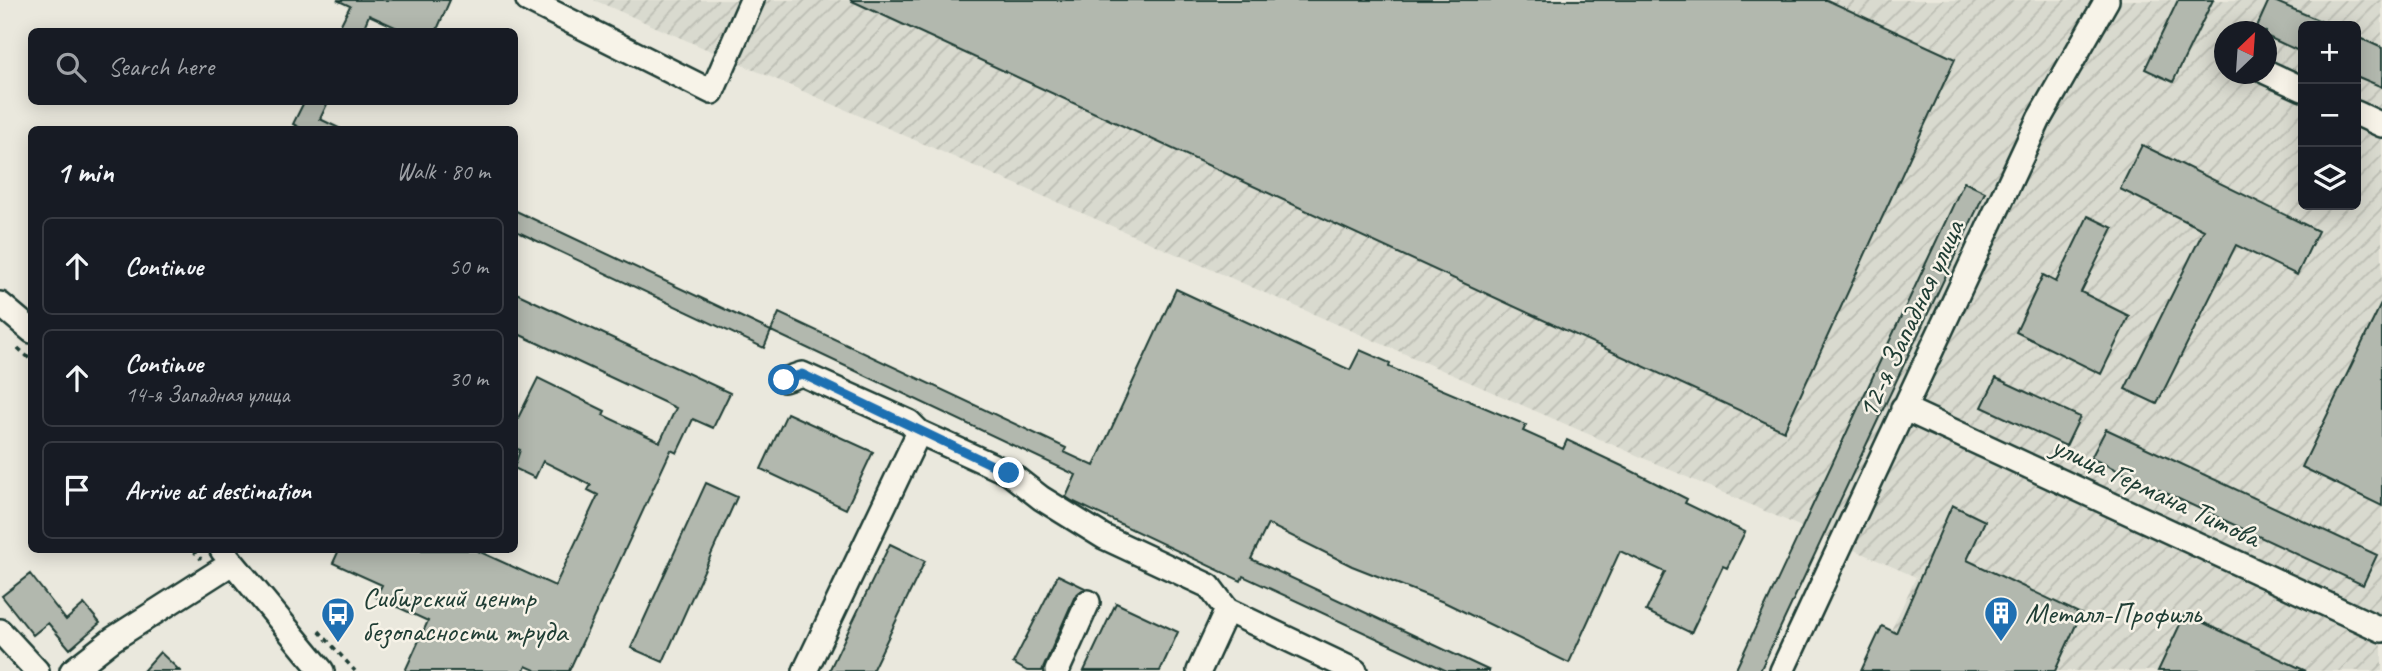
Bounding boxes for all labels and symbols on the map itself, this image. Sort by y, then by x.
north arrow [2214,21,2277,84]
street label: 12-я Западная улица [1847,212,1973,424]
route start [768,364,799,395]
street label: улица Германа Титова [2044,425,2269,557]
route end [993,457,1024,488]
place label: Сибирский центр безопасности труда [362,578,569,650]
building icon: Металл-Профиль [1982,594,2020,643]
place label: Металл-Профиль [2025,594,2203,632]
bus stop icon: Сибирский центр безопасности труда [319,595,357,644]

